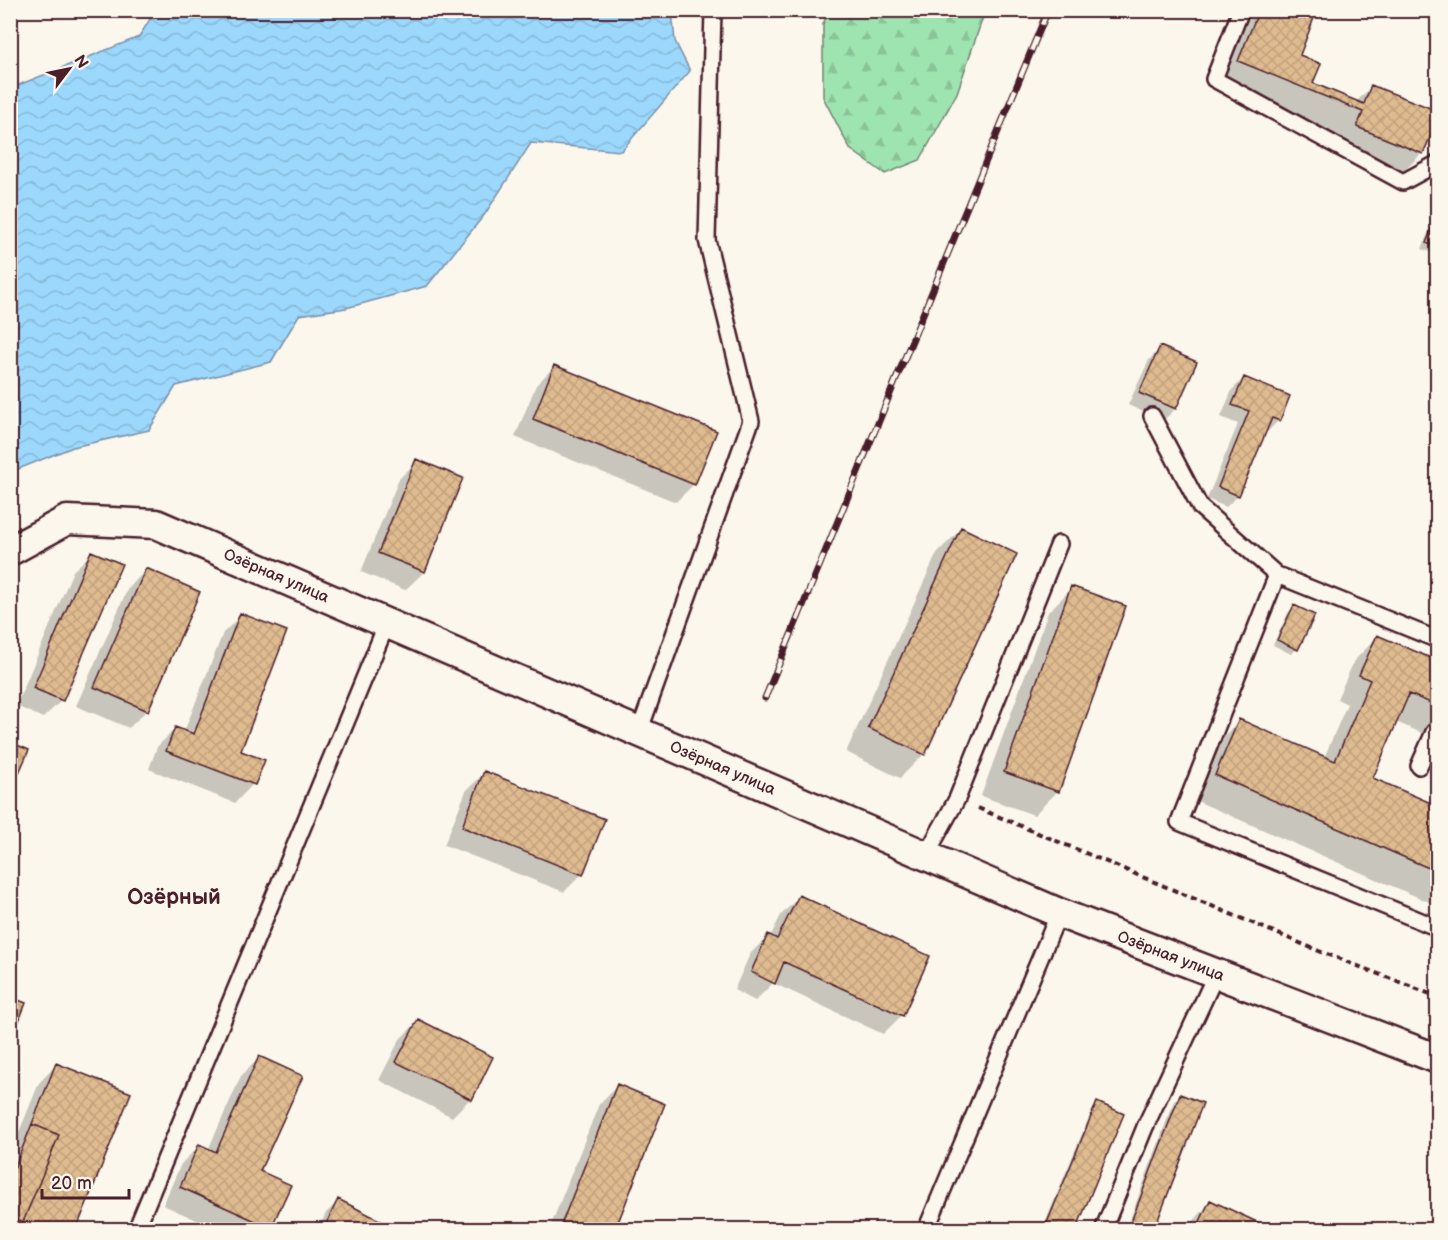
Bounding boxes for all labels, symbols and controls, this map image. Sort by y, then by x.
north arrow [39,39,99,99]
text: N [69,52,92,72]
street label: Озёрная улица [221,545,333,607]
street label: Озёрная улица [667,737,779,799]
district label: Озёрный [127,884,221,911]
street label: Озёрная улица [1115,927,1227,985]
scale bar [42,1162,129,1200]
text: 20 m [51,1173,92,1194]

